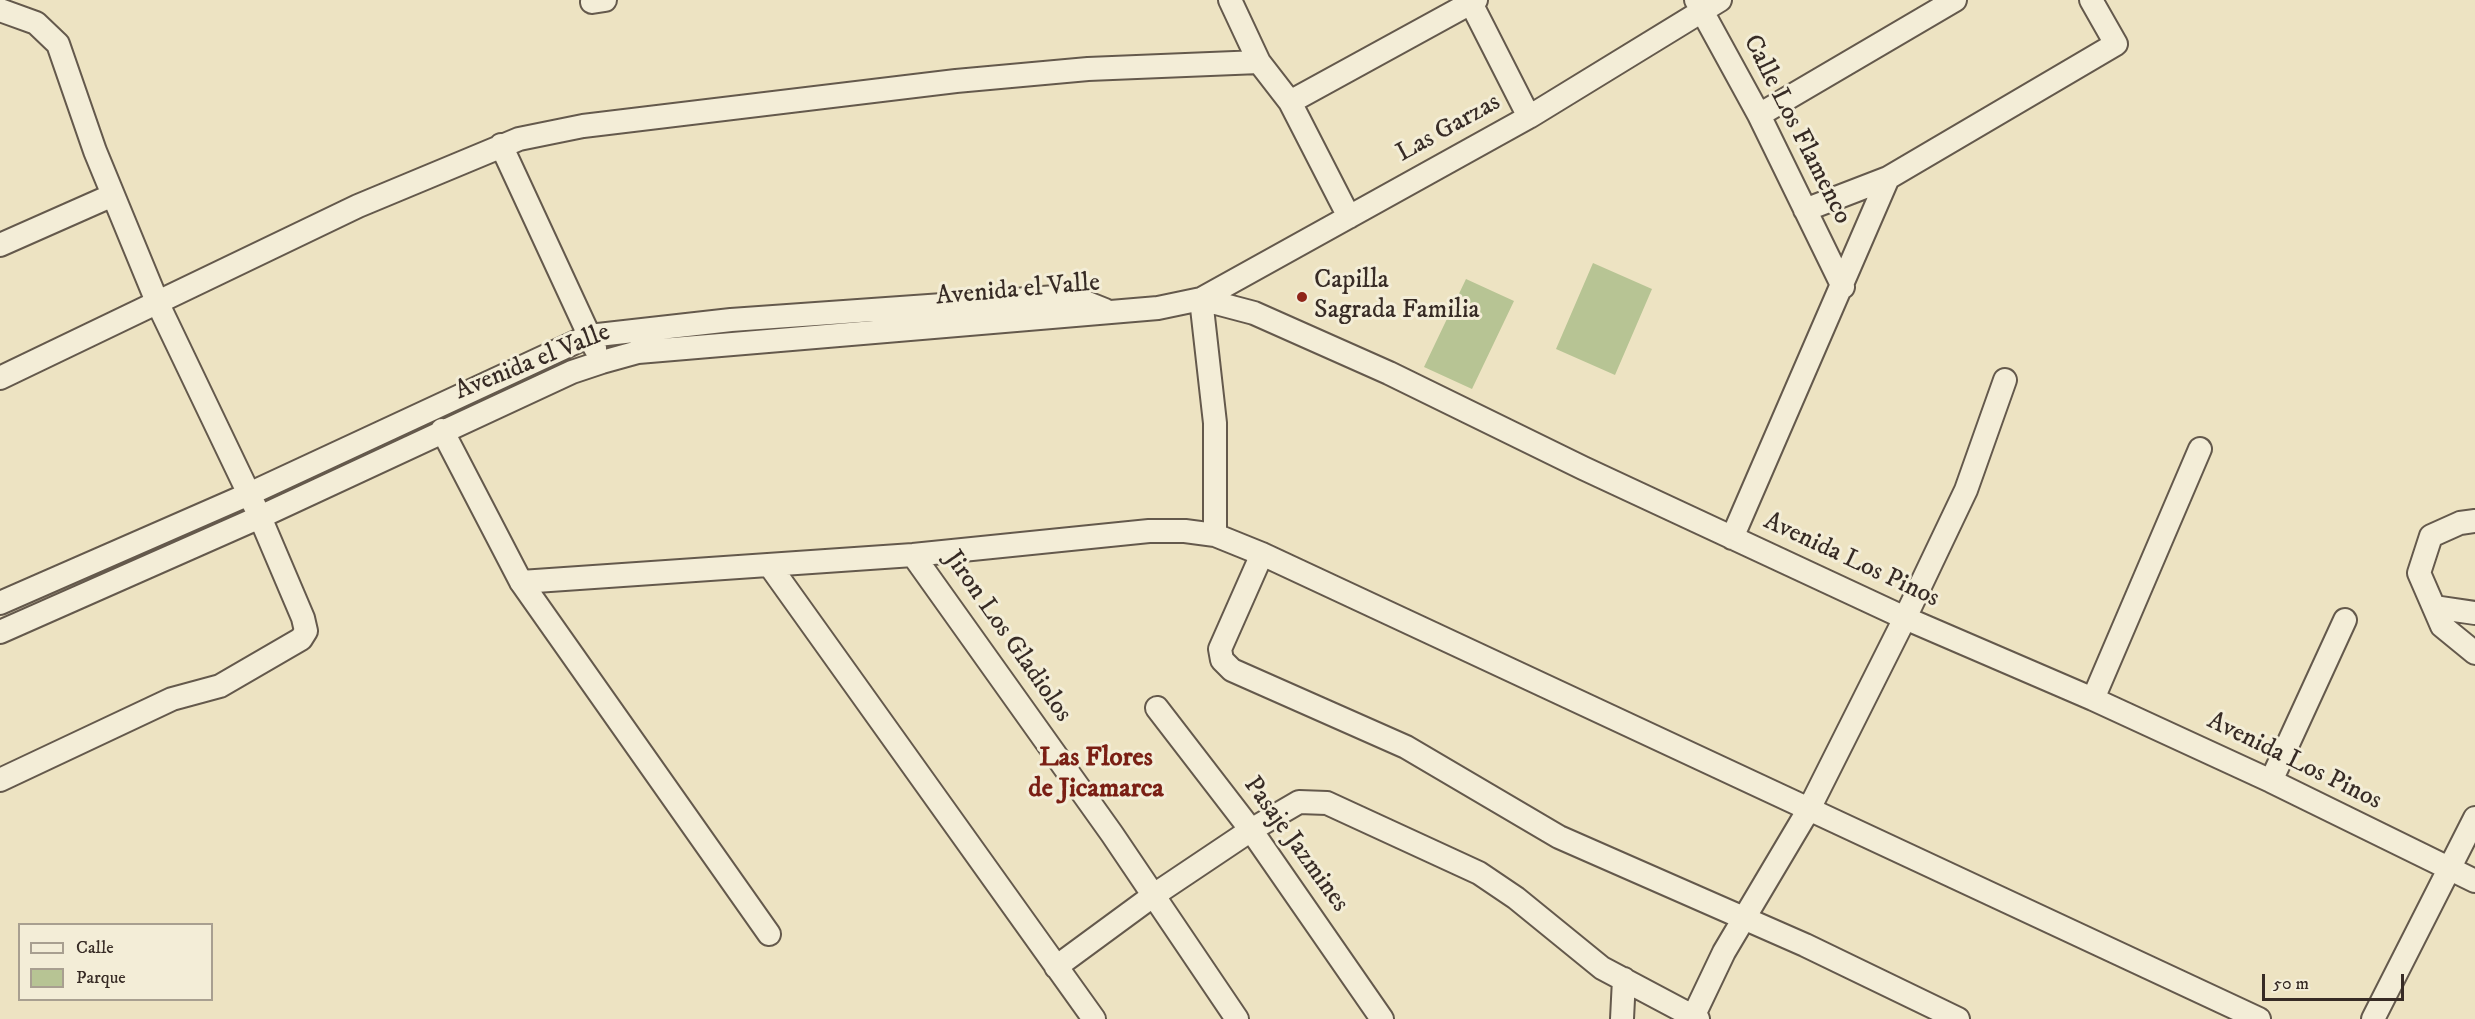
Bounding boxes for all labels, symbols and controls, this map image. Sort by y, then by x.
street label: Calle Los Flamenco [1735,30,1857,230]
street label: Las Garzas [1392,88,1506,170]
place label: Capilla Sagrada Familia [1314,266,1480,328]
street label: Avenida el Valle [935,268,1101,314]
marker: Capilla Sagrada Familia [1295,290,1309,304]
street label: Avenida el Valle [451,318,615,408]
street label: Avenida Los Pinos [1758,507,1944,615]
street label: Jiron Los Gladiolos [936,545,1078,729]
street label: Avenida Los Pinos [2202,706,2386,818]
district label: Las Flores de Jicamarca [1028,743,1164,806]
street label: Pasaje Jazmines [1235,771,1355,919]
legend [18,923,213,1001]
text: Calle [76,937,114,959]
scale bar [2265,962,2408,1000]
text: Parque [76,967,126,989]
text: 50 m [2273,973,2309,995]

